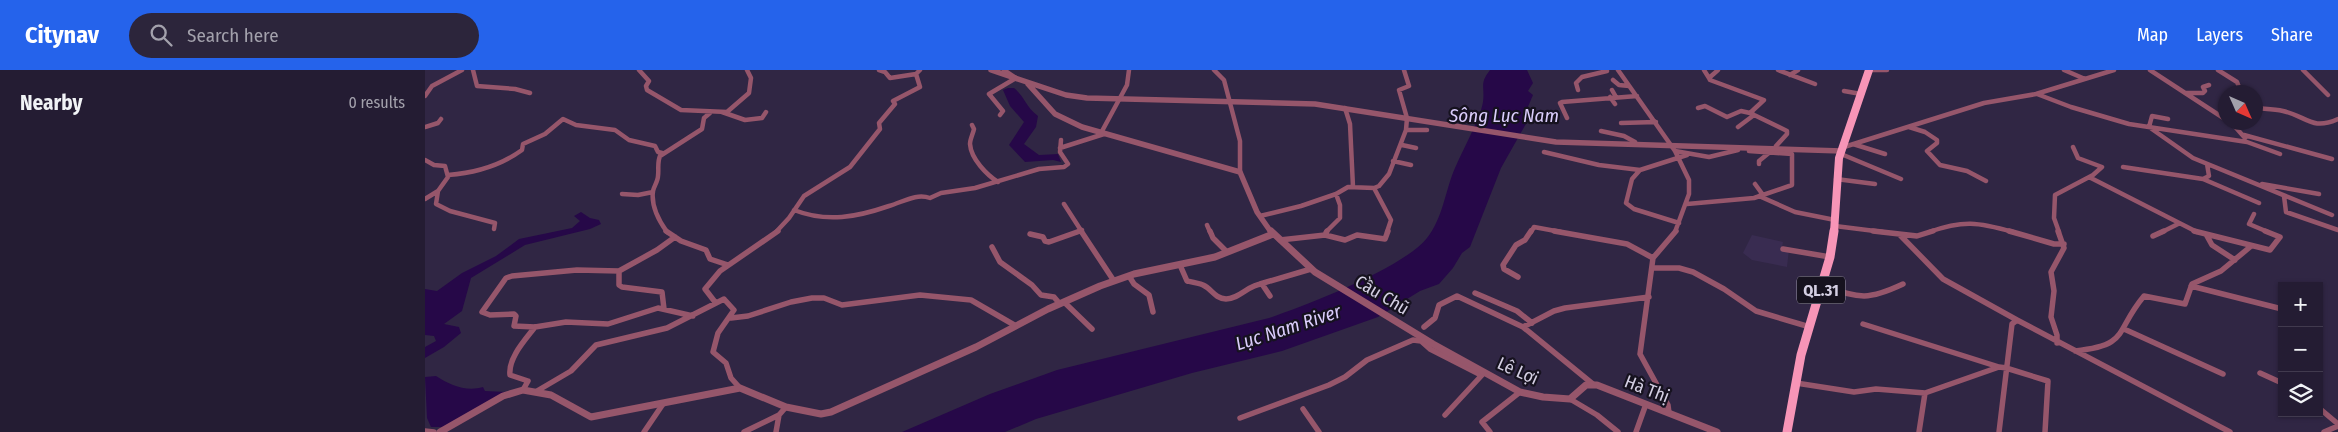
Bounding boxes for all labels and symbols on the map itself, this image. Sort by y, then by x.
north arrow [2218,85,2263,130]
water label: Sông Lục Nam [1448,104,1559,127]
street label: Cầu Chũ [1351,270,1413,320]
road number: QL.31 [1797,276,1845,304]
water label: Lục Nam River [1232,299,1345,355]
street label: Lê Lợi [1494,352,1542,390]
street label: Hà Thị [1621,370,1673,408]

